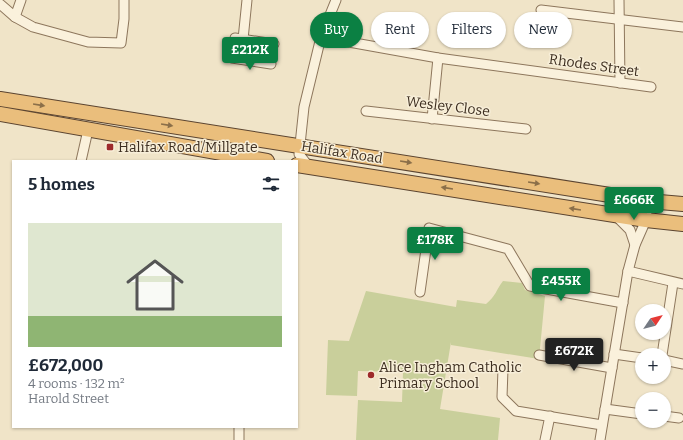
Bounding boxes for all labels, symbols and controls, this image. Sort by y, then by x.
chip: Buy [310,12,363,48]
chip: Rent [371,12,429,48]
chip: Filters [437,12,506,48]
chip: New [514,12,572,48]
pin: £212K [222,37,278,71]
text: £212K [231,42,269,57]
street label: Rhodes Street [548,51,640,80]
street label: Wesley Close [405,93,491,120]
one-way arrow [32,102,45,108]
one-way arrow [161,122,173,128]
street label: Halifax Road [300,138,384,167]
place label: Halifax Road/Millgate [118,139,258,156]
marker: Halifax Road/Millgate [105,142,115,152]
one-way arrow [400,159,412,165]
icon: filters [260,173,282,195]
text: 5 homes [28,174,95,195]
one-way arrow [528,180,541,186]
one-way arrow [441,185,453,191]
pin: £666K [606,187,662,221]
text: £666K [614,192,654,207]
one-way arrow [569,206,581,212]
pin: £178K [407,227,463,261]
text: £178K [416,232,454,247]
icon: home [119,249,191,321]
pin: £455K [533,268,589,302]
text: £455K [541,273,581,288]
north arrow [635,304,671,340]
map controls [635,304,671,428]
pin: £672K [546,338,602,372]
text: £672K [554,343,594,358]
button: + [635,348,671,384]
text: £672,000 [28,355,103,376]
place label: Alice Ingham Catholic Primary School [379,359,522,392]
marker: Alice Ingham Catholic Primary School [366,370,376,380]
text: 4 rooms · 132 m² [28,376,125,391]
text: Harold Street [28,391,109,406]
button: − [635,392,671,428]

